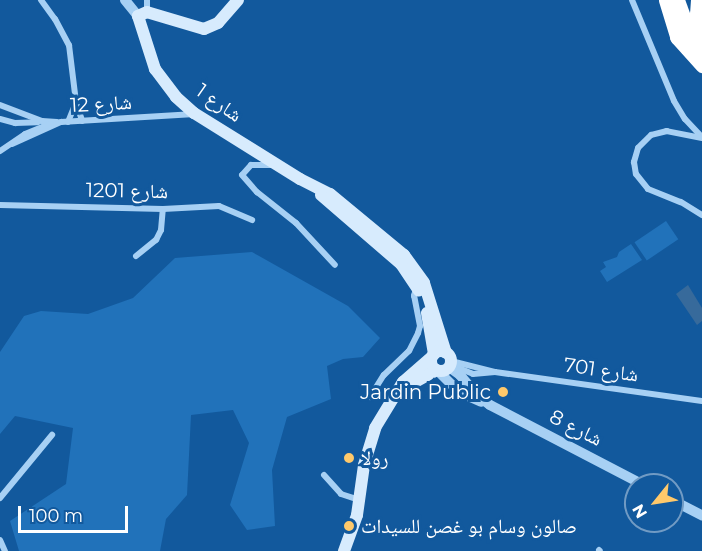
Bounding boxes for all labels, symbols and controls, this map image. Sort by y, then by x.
street label: شارع 1 [191,79,247,127]
street label: شارع 12 [69,90,133,118]
street label: شارع 1201 [86,178,168,204]
street label: شارع 701 [562,353,640,387]
place label: Jardin Public [360,380,491,404]
marker: Jardin Public [496,385,510,399]
street label: شارع 8 [546,405,606,451]
place label: رولا [361,446,388,470]
marker: رولا [342,451,356,465]
north arrow [624,473,684,533]
scale bar [21,494,130,532]
text: N [628,501,651,522]
text: 100 m [29,505,83,527]
place label: صالون وسام بو غصن للسيدات [361,514,577,538]
marker: صالون وسام بو غصن للسيدات [342,519,356,533]

